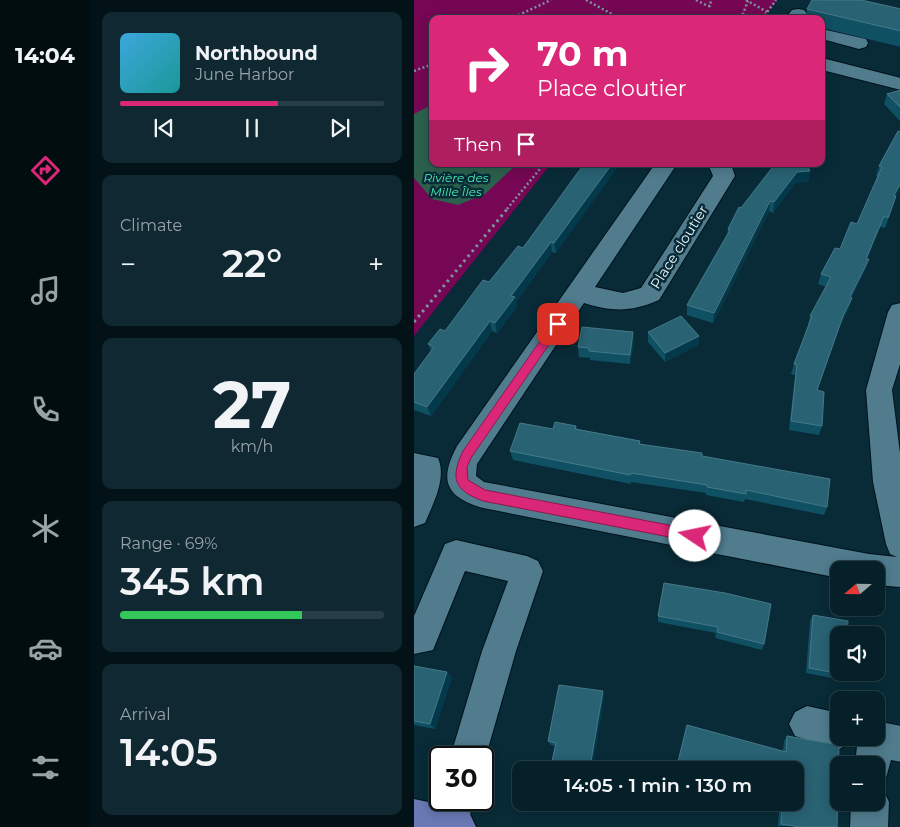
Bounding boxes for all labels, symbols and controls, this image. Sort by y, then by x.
text: 70 m [537,32,628,75]
icon: right [454,35,519,100]
text: 14:04 [15,42,75,69]
text: Northbound [195,42,318,65]
text: June Harbor [195,65,294,84]
text: Place cloutier [537,75,687,102]
icon: previous [150,114,178,142]
icon: pause [238,114,266,142]
icon: next [326,114,354,142]
icon: arrive [512,130,540,158]
text: Then [454,133,502,156]
icon: directions [28,153,63,188]
water label: Rivière des Mille Îles [423,170,489,199]
street label: Place cloutier [646,202,712,292]
text: Climate [120,216,182,235]
text: 22° [222,240,282,287]
text: − [120,247,136,281]
text: + [368,247,384,281]
icon: music [28,273,63,308]
pin [537,303,579,345]
icon: arrive [544,310,572,338]
text: 27 [213,365,291,444]
icon: phone [28,392,63,427]
text: km/h [231,437,273,456]
position arrow [668,509,720,561]
icon: climate [28,511,63,546]
text: Range · 69% [120,534,218,553]
text: 345 km [120,558,265,605]
north arrow [830,561,885,616]
map controls [830,561,885,811]
button: sound [830,626,885,681]
icon: car [28,631,63,666]
button: + [830,691,885,746]
text: Arrival [120,705,170,724]
text: 14:05 [120,729,218,776]
speed limit sign: 30 [429,746,494,811]
icon: filters [28,750,63,785]
button: − [830,756,885,811]
text: 14:05 · 1 min · 130 m [564,774,752,797]

